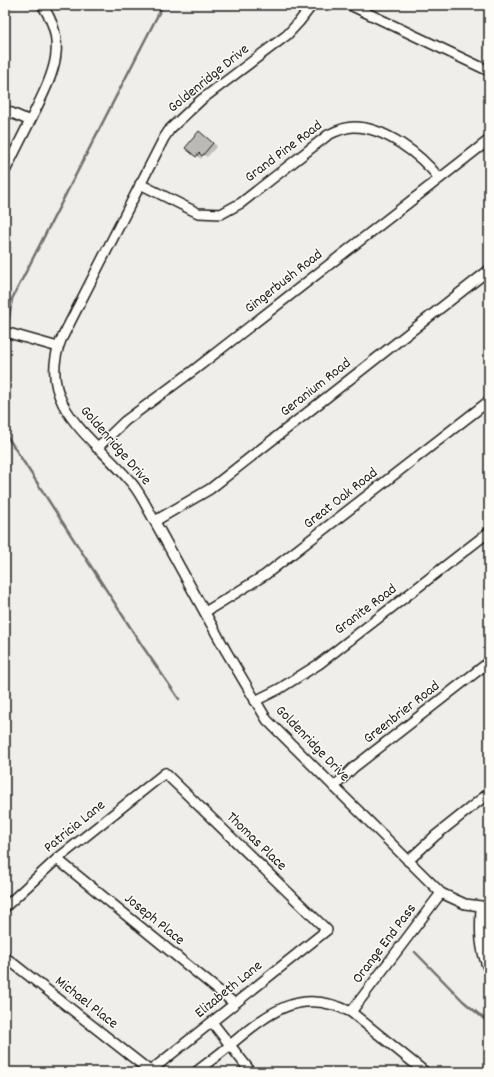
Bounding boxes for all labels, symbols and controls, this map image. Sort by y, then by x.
street label: Goldenridge Drive [164,39,255,119]
street label: Grand Pine Road [241,115,327,189]
street label: Gingerbush Road [240,245,328,319]
street label: Geranium Road [276,353,356,423]
street label: Goldenridge Drive [74,401,156,491]
street label: Great Oak Road [299,463,383,535]
street label: Granite Road [330,579,402,641]
street label: Greenbrier Road [359,676,445,750]
street label: Goldenridge Drive [270,701,355,788]
street label: Patricia Lane [39,795,111,859]
street label: Thomas Place [221,807,292,877]
street label: Joseph Place [119,889,189,952]
street label: Orange End Pass [347,899,423,989]
street label: Elizabeth Lane [190,956,268,1024]
street label: Michael Place [50,971,123,1035]

